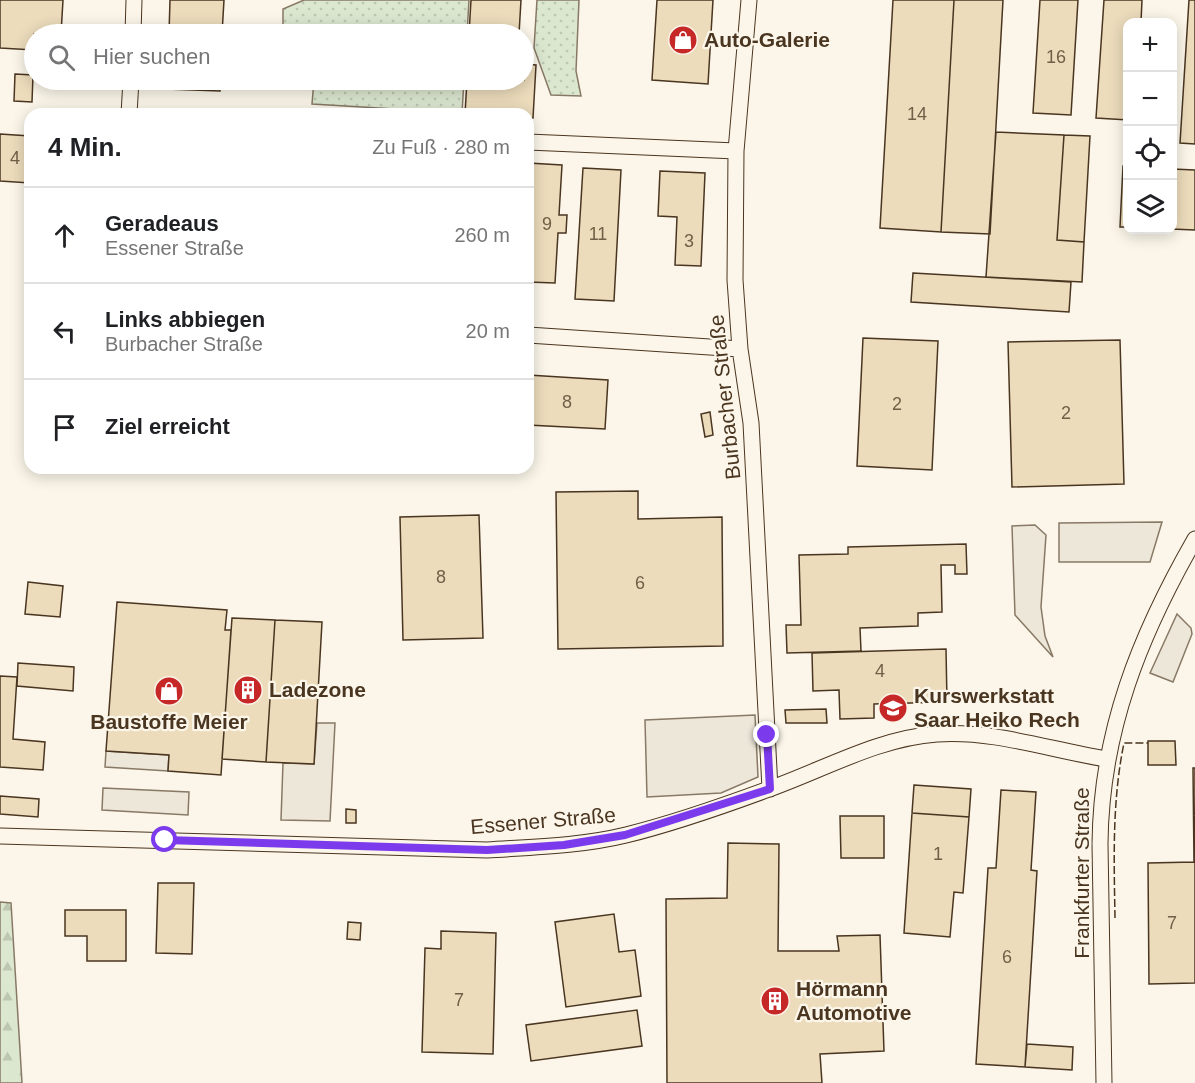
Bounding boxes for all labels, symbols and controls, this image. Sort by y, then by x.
map controls [1123,18,1177,234]
button: + [1123,18,1177,72]
search box [24,24,534,90]
shop icon: Auto-Galerie [667,24,699,56]
place label: Auto-Galerie [704,28,830,51]
icon: search [45,41,78,74]
text: Hier suchen [93,44,210,69]
house number: 16 [1046,47,1066,67]
button: − [1123,72,1177,126]
house number: 14 [907,104,927,124]
button: locate [1123,126,1177,180]
text: 4 Min. [48,132,122,162]
text: Zu Fuß · 280 m [372,136,510,158]
house number: 4 [10,148,20,168]
button: layers [1123,180,1177,234]
text: Geradeaus [105,211,219,236]
house number: 9 [542,214,552,234]
icon: ahead [48,219,81,252]
text: 260 m [454,224,510,246]
house number: 11 [589,224,607,244]
house number: 3 [684,231,694,251]
text: Essener Straße [105,237,244,259]
text: Links abbiegen [105,307,265,332]
street label: Burbacher Straße [704,313,745,481]
icon: left [48,315,81,348]
text: 20 m [466,320,510,342]
text: Burbacher Straße [105,333,263,355]
house number: 8 [562,392,572,412]
house number: 2 [892,394,902,414]
house number: 2 [1061,403,1071,423]
icon: arrive [48,411,81,444]
text: Ziel erreicht [105,414,230,439]
house number: 8 [436,567,446,587]
house number: 6 [635,573,645,593]
house number: 4 [875,661,885,681]
building icon: Ladezone [232,674,264,706]
shop icon: Baustoffe Meier [153,675,185,707]
place label: Ladezone [269,678,366,701]
place label: Kurswerkstatt Saar Heiko Rech [914,684,1080,731]
school or university icon: Kurswerkstatt Saar Heiko Rech [877,692,909,724]
place label: Baustoffe Meier [90,710,248,733]
route end [753,721,779,747]
street label: Frankfurter Straße [1070,787,1093,959]
street label: Essener Straße [469,803,617,838]
route start [151,826,177,852]
house number: 1 [933,844,943,864]
house number: 7 [1167,913,1177,933]
house number: 6 [1002,947,1012,967]
place label: Hörmann Automotive [796,977,912,1024]
building icon: Hörmann Automotive [759,985,791,1017]
house number: 7 [454,990,464,1010]

